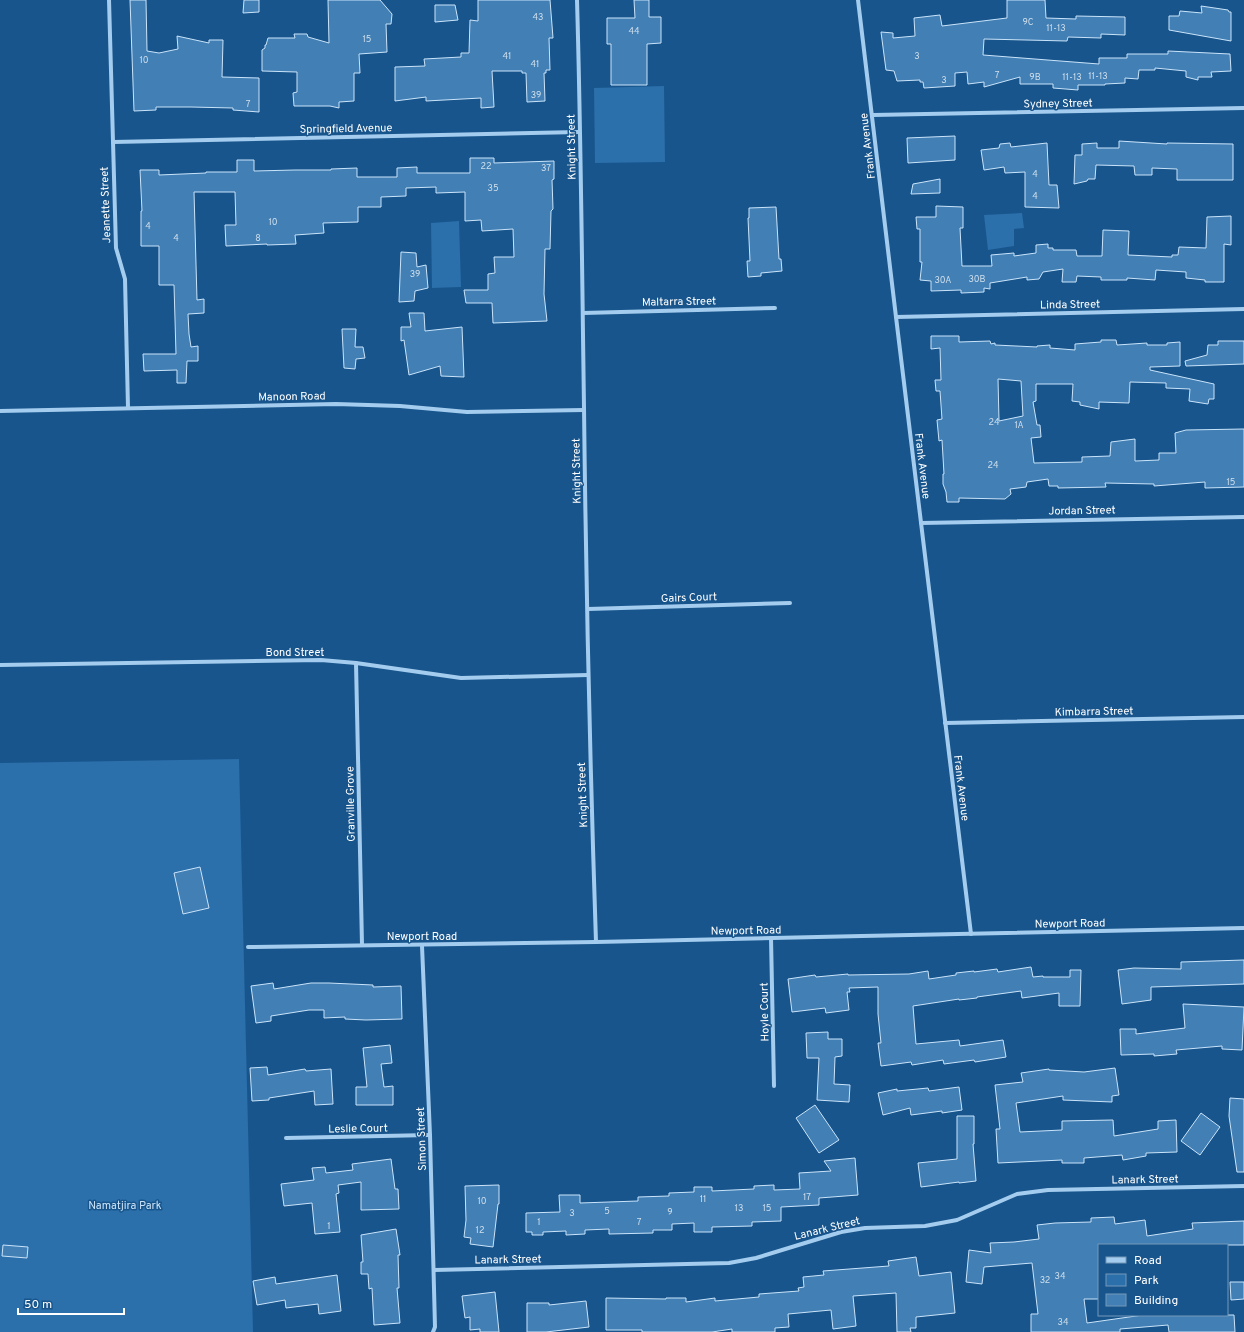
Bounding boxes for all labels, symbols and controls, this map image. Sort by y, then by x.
house number: 43 [532,12,544,23]
house number: 9C [1022,17,1034,28]
house number: 11-13 [1046,23,1066,34]
house number: 44 [628,26,640,37]
house number: 15 [363,34,371,45]
house number: 41 [503,51,511,62]
house number: 3 [914,51,920,62]
house number: 10 [139,55,149,66]
house number: 41 [531,59,539,70]
house number: 7 [995,70,1000,81]
house number: 11-13 [1088,71,1108,82]
house number: 9B [1029,72,1041,83]
house number: 11-13 [1062,72,1082,83]
house number: 3 [941,75,947,86]
house number: 39 [531,90,541,101]
street label: Sydney Street [1023,96,1093,112]
house number: 7 [246,99,251,110]
street label: Frank Avenue [857,112,879,180]
street label: Knight Street [564,114,580,180]
street label: Springfield Avenue [300,121,393,137]
house number: 22 [480,161,492,172]
house number: 37 [541,163,551,174]
street label: Jeanette Street [98,166,114,244]
house number: 4 [1032,169,1038,180]
house number: 35 [487,183,499,194]
house number: 4 [1032,191,1038,202]
house number: 10 [268,217,278,228]
house number: 4 [145,221,151,232]
house number: 4 [173,233,179,244]
house number: 8 [255,233,261,244]
house number: 39 [410,269,420,280]
house number: 30B [968,274,986,285]
house number: 30A [935,275,951,286]
street label: Maltarra Street [642,294,716,310]
street label: Linda Street [1040,297,1100,313]
street label: Manoon Road [258,389,326,405]
house number: 24 [988,417,1000,428]
house number: 1A [1014,420,1024,431]
street label: Frank Avenue [911,432,933,500]
street label: Knight Street [569,438,585,504]
house number: 24 [987,460,999,471]
house number: 15 [1227,477,1235,488]
street label: Jordan Street [1048,503,1116,519]
street label: Gairs Court [661,590,717,606]
street label: Bond Street [266,646,324,660]
street label: Kimbarra Street [1055,704,1133,720]
street label: Frank Avenue [950,754,972,822]
street label: Knight Street [575,762,591,828]
street label: Granville Grove [343,766,359,842]
street label: Newport Road [1035,916,1105,932]
street label: Newport Road [711,923,781,939]
street label: Newport Road [387,930,457,944]
street label: Hoyle Court [757,982,773,1042]
street label: Simon Street [414,1107,430,1171]
street label: Leslie Court [328,1121,388,1137]
street label: Lanark Street [1111,1172,1179,1188]
house number: 17 [803,1192,811,1203]
house number: 11 [700,1194,706,1205]
house number: 10 [477,1196,487,1207]
park label: Namatjira Park [88,1199,162,1213]
house number: 13 [735,1203,743,1214]
house number: 15 [763,1203,771,1214]
house number: 5 [604,1206,610,1217]
house number: 9 [667,1207,673,1218]
house number: 3 [569,1208,575,1219]
street label: Lanark Street [793,1214,862,1244]
house number: 1 [537,1217,541,1228]
house number: 7 [637,1217,642,1228]
house number: 1 [327,1221,331,1232]
house number: 12 [476,1225,484,1236]
legend [1098,1244,1228,1316]
street label: Lanark Street [474,1252,542,1268]
text: Road [1134,1253,1162,1269]
house number: 34 [1054,1271,1066,1282]
text: Park [1134,1273,1159,1289]
house number: 32 [1040,1275,1050,1286]
scale bar [18,1290,124,1316]
text: Building [1134,1293,1178,1309]
text: 50 m [24,1297,52,1313]
house number: 34 [1057,1317,1069,1328]

